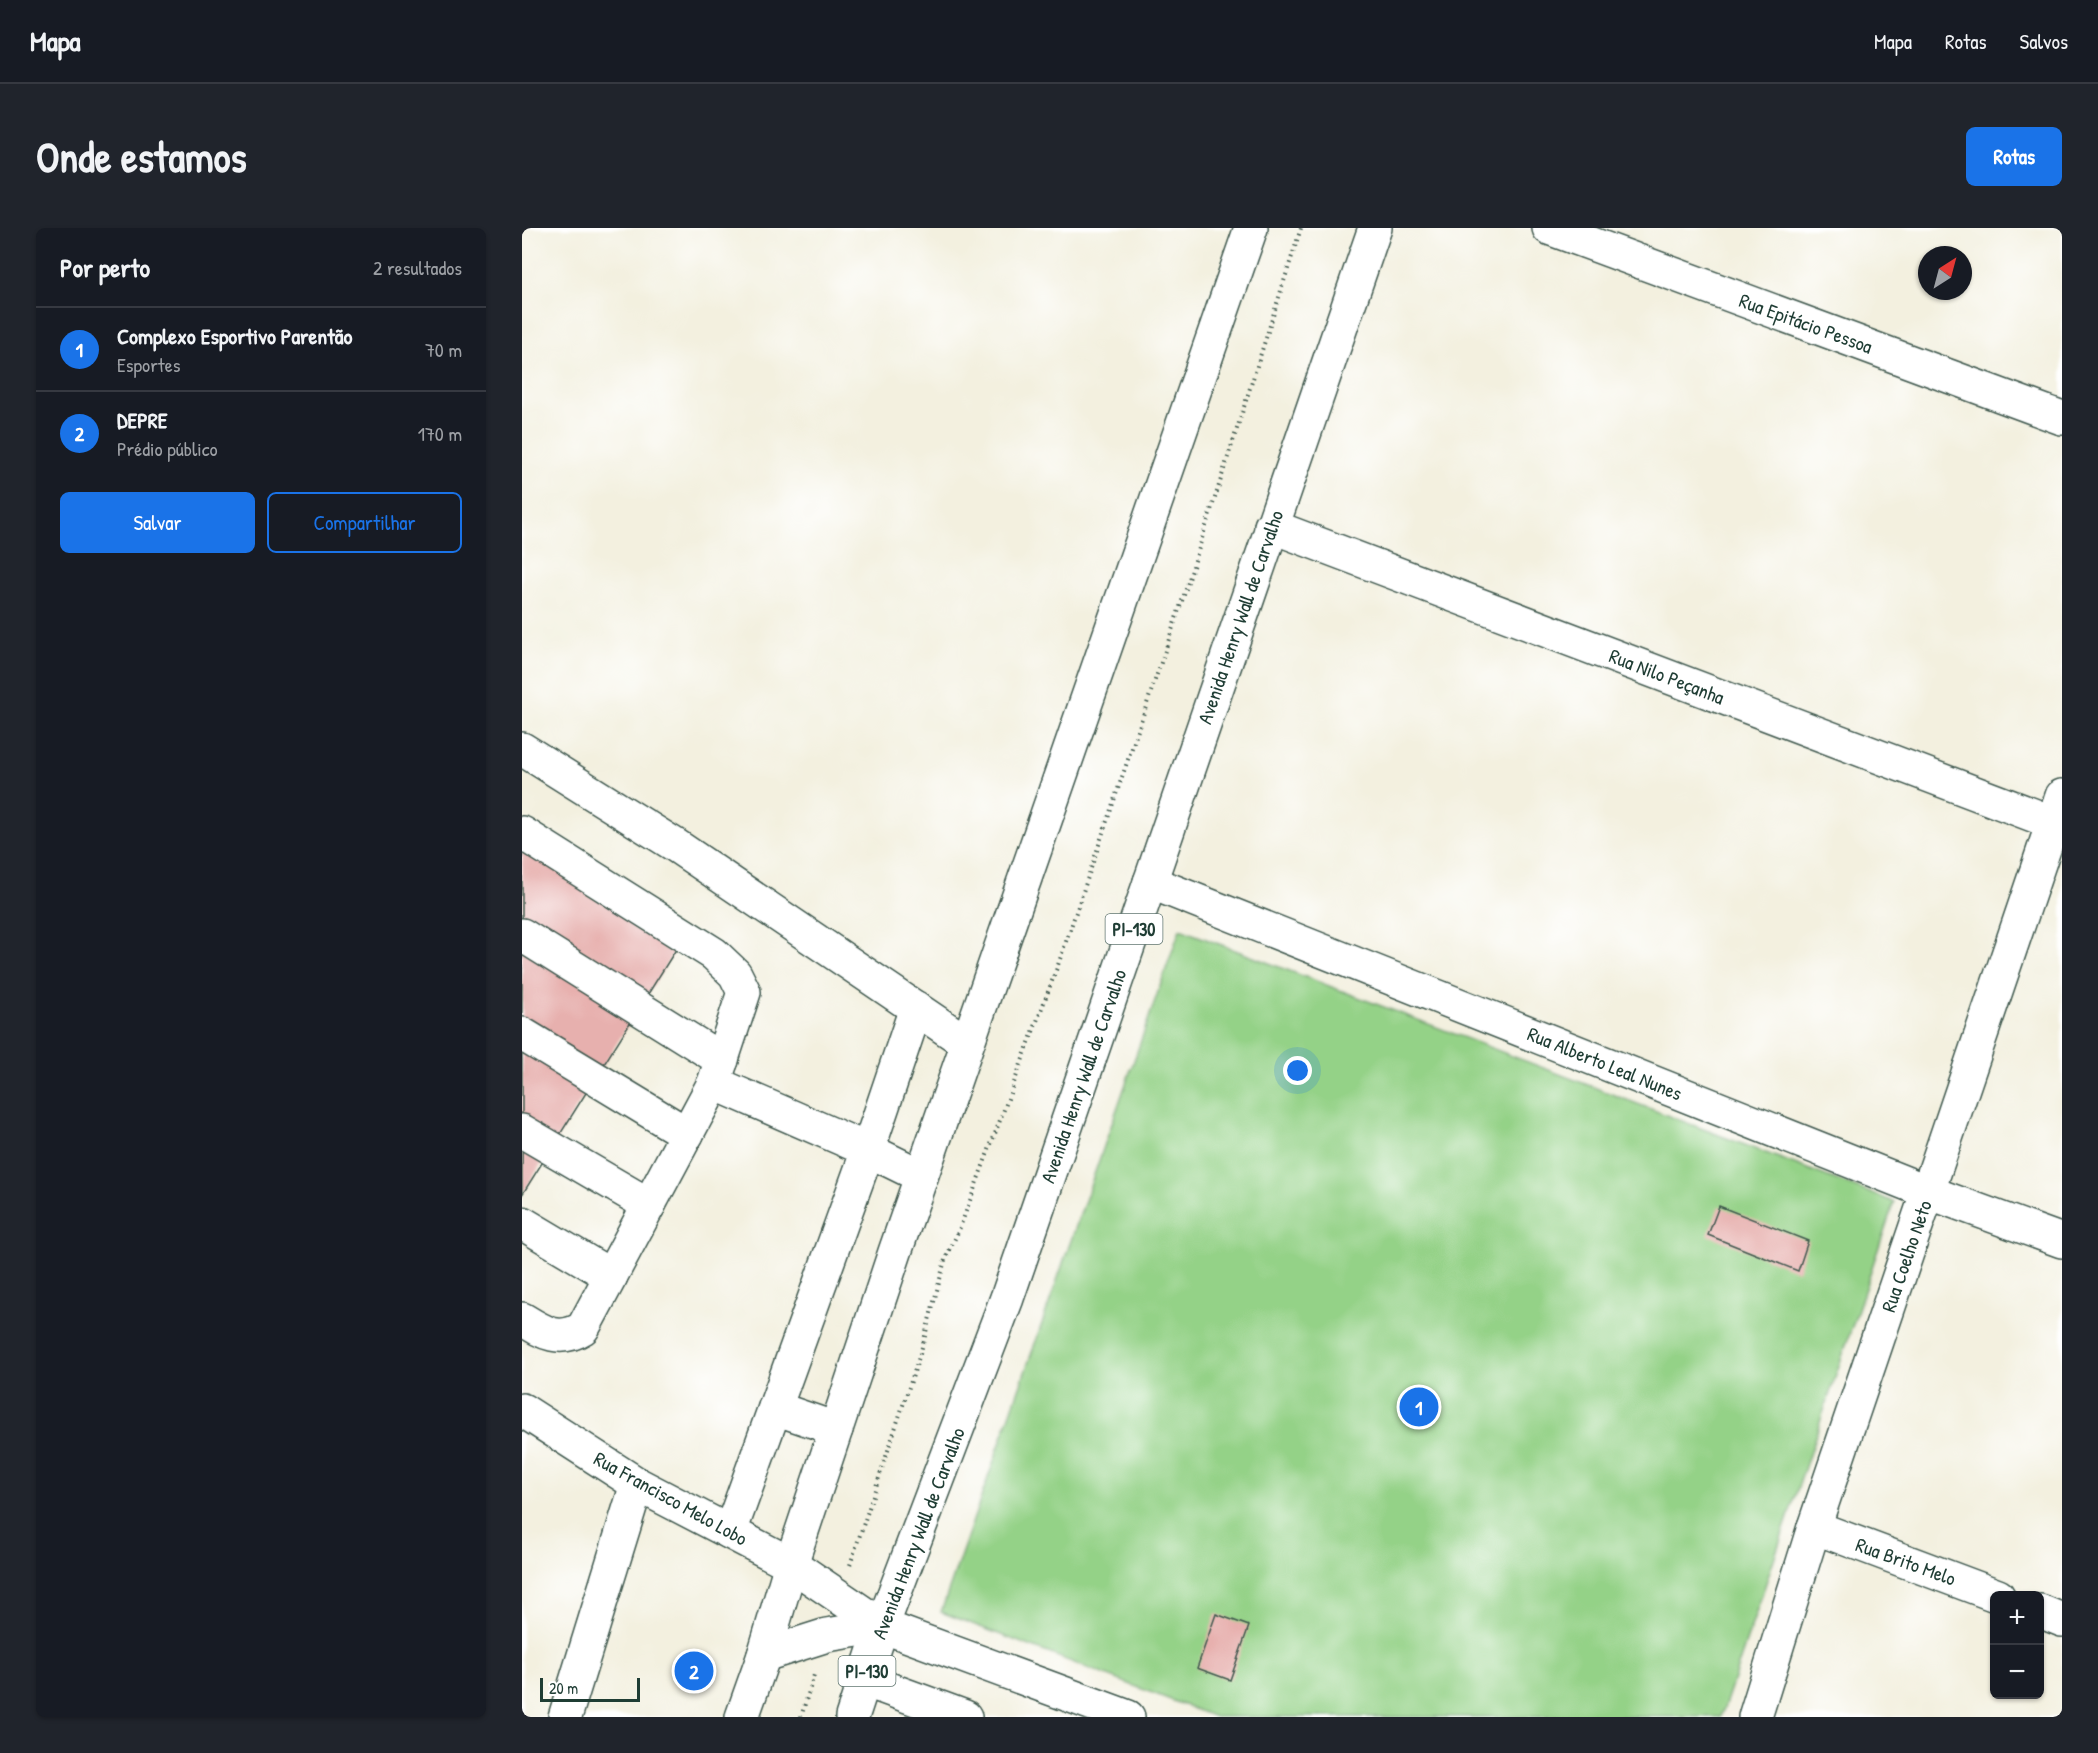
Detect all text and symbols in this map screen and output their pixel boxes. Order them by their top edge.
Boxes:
text: Mapa [30,22,81,60]
text: Mapa [1874,27,1912,56]
text: Rotas [1945,27,1987,56]
text: Salvos [2020,27,2068,56]
button: Rotas [1966,127,2062,186]
text: Onde estamos [36,128,247,185]
north arrow [1918,246,1972,300]
text: Por perto [60,250,150,285]
text: 2 resultados [373,254,462,281]
street label: Rua Epitácio Pessoa [1736,286,1876,360]
text: Complexo Esportivo Parentão [117,321,352,351]
text: 1 [76,336,83,363]
text: 70 m [425,336,462,363]
text: Esportes [117,351,180,378]
text: DEPRE [117,405,167,435]
text: 2 [75,420,84,447]
text: 170 m [418,420,462,447]
text: Prédio público [117,435,218,462]
button: Salvar [60,492,255,553]
button: Compartilhar [267,492,462,553]
street label: Avenida Henry Wall de Carvalho [1191,506,1289,728]
street label: Rua Nilo Peçanha [1606,642,1728,710]
road number: PI-130 [1106,914,1162,944]
street label: Avenida Henry Wall de Carvalho [1034,965,1132,1187]
street label: Rua Alberto Leal Nunes [1524,1020,1687,1106]
your location [1283,1056,1312,1085]
street label: Rua Coelho Neto [1874,1197,1938,1315]
pin: 1 [1400,1384,1438,1430]
street label: Avenida Henry Wall de Carvalho [865,1423,971,1643]
street label: Rua Francisco Melo Lobo [589,1445,753,1551]
street label: Rua Brito Melo [1852,1530,1960,1592]
map controls [1990,1591,2044,1699]
button: + [1990,1591,2044,1645]
button: − [1990,1645,2044,1699]
pin: 2 [674,1648,714,1694]
road number: PI-130 [838,1656,896,1686]
scale bar [540,1675,640,1702]
text: 20 m [549,1677,578,1699]

